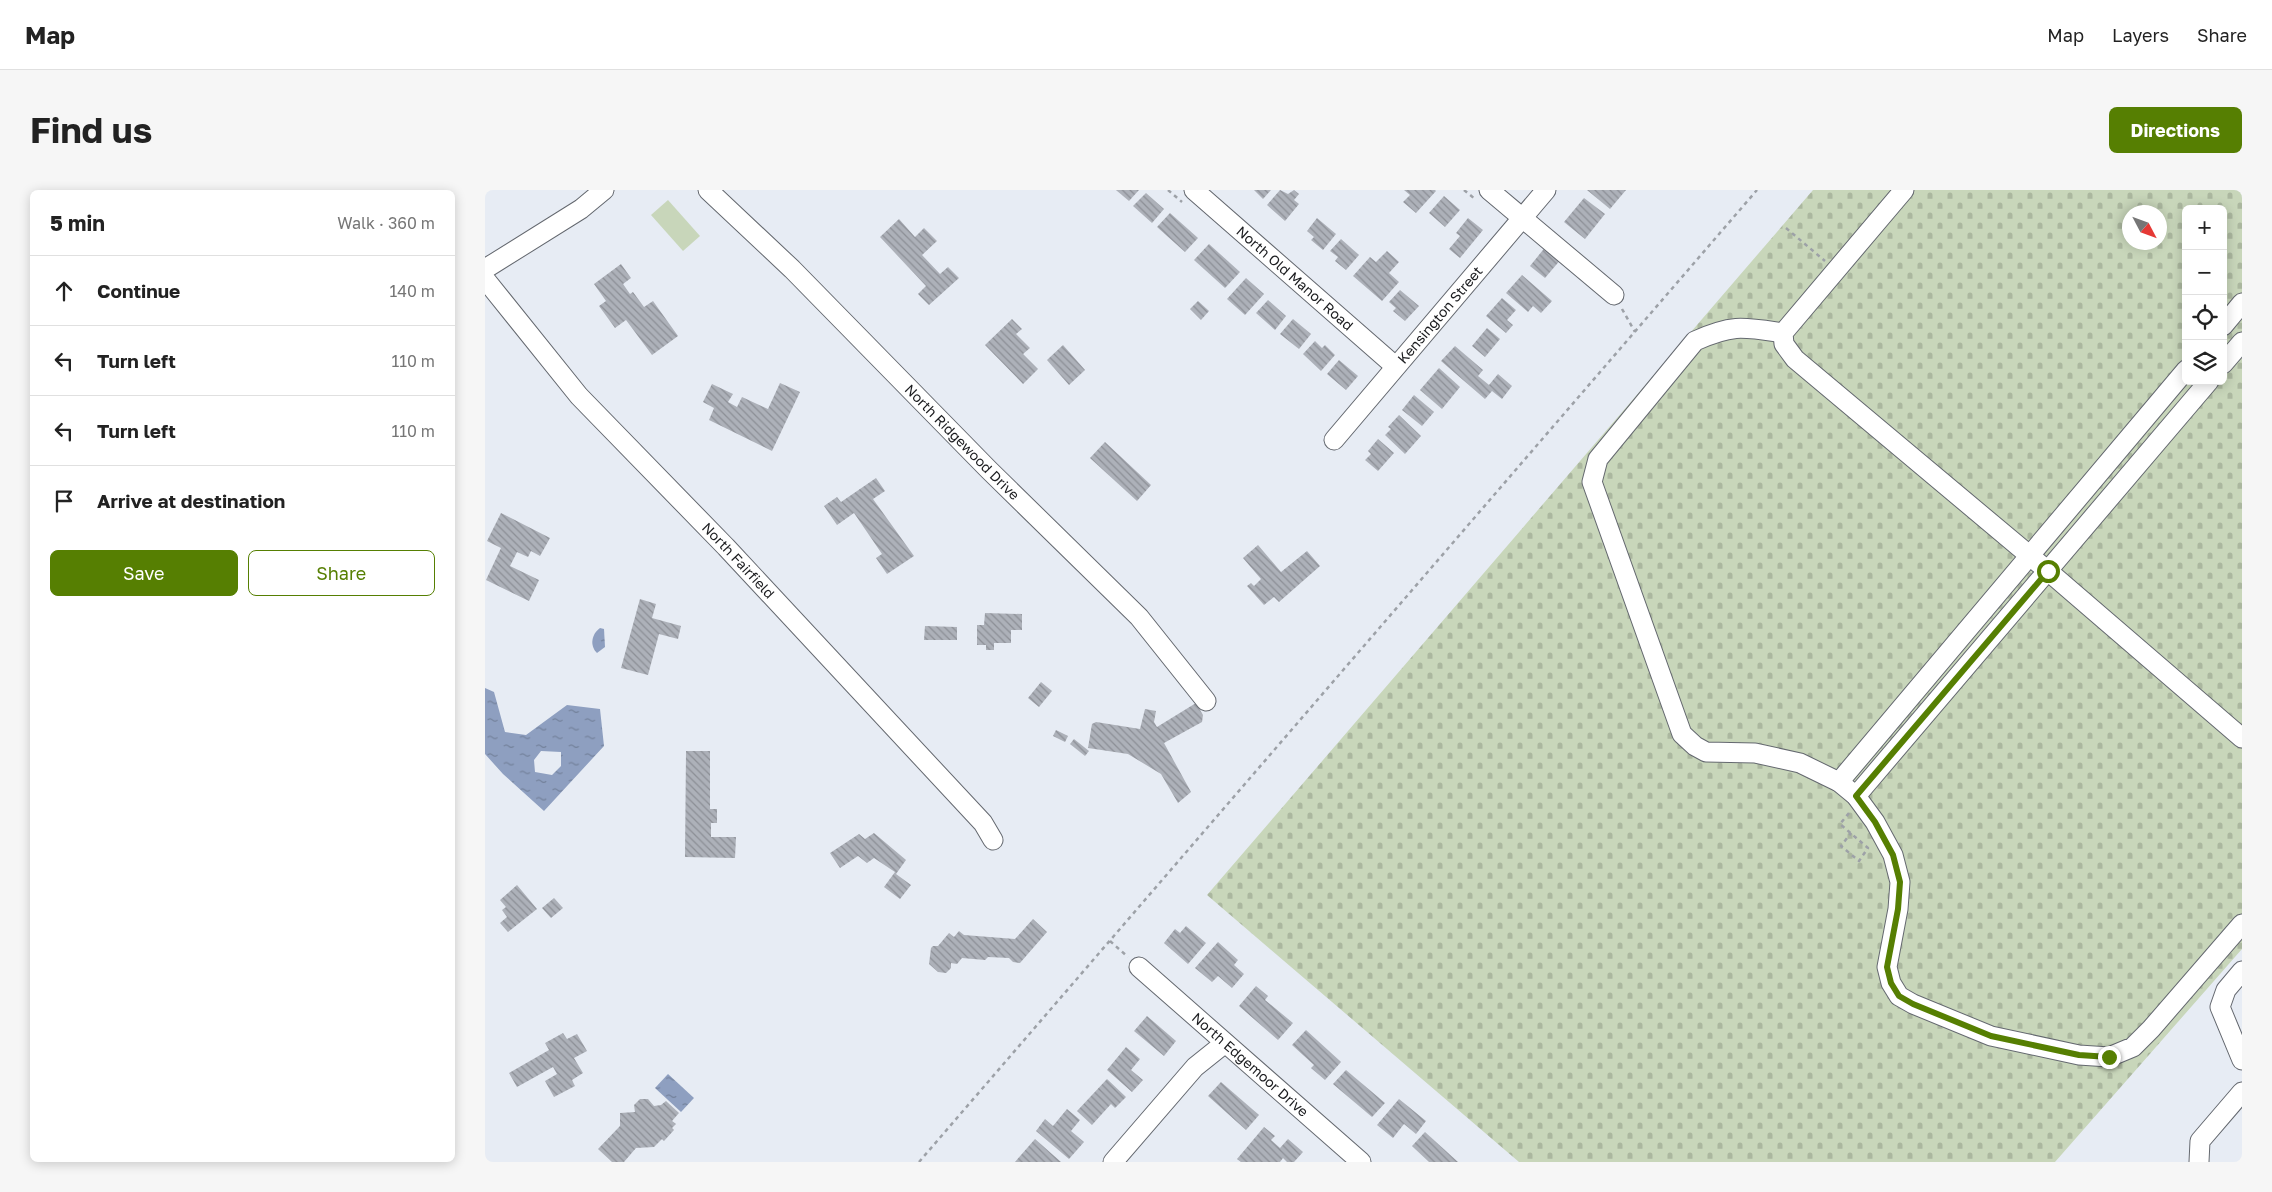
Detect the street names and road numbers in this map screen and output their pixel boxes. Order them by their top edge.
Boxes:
street label: North Old Manor Road [1233,222,1357,334]
street label: Kensington Street [1394,262,1486,367]
street label: North Ridgewood Drive [902,380,1023,503]
street label: North Fairfield [699,519,778,602]
street label: North Edgemoor Drive [1189,1009,1312,1120]

